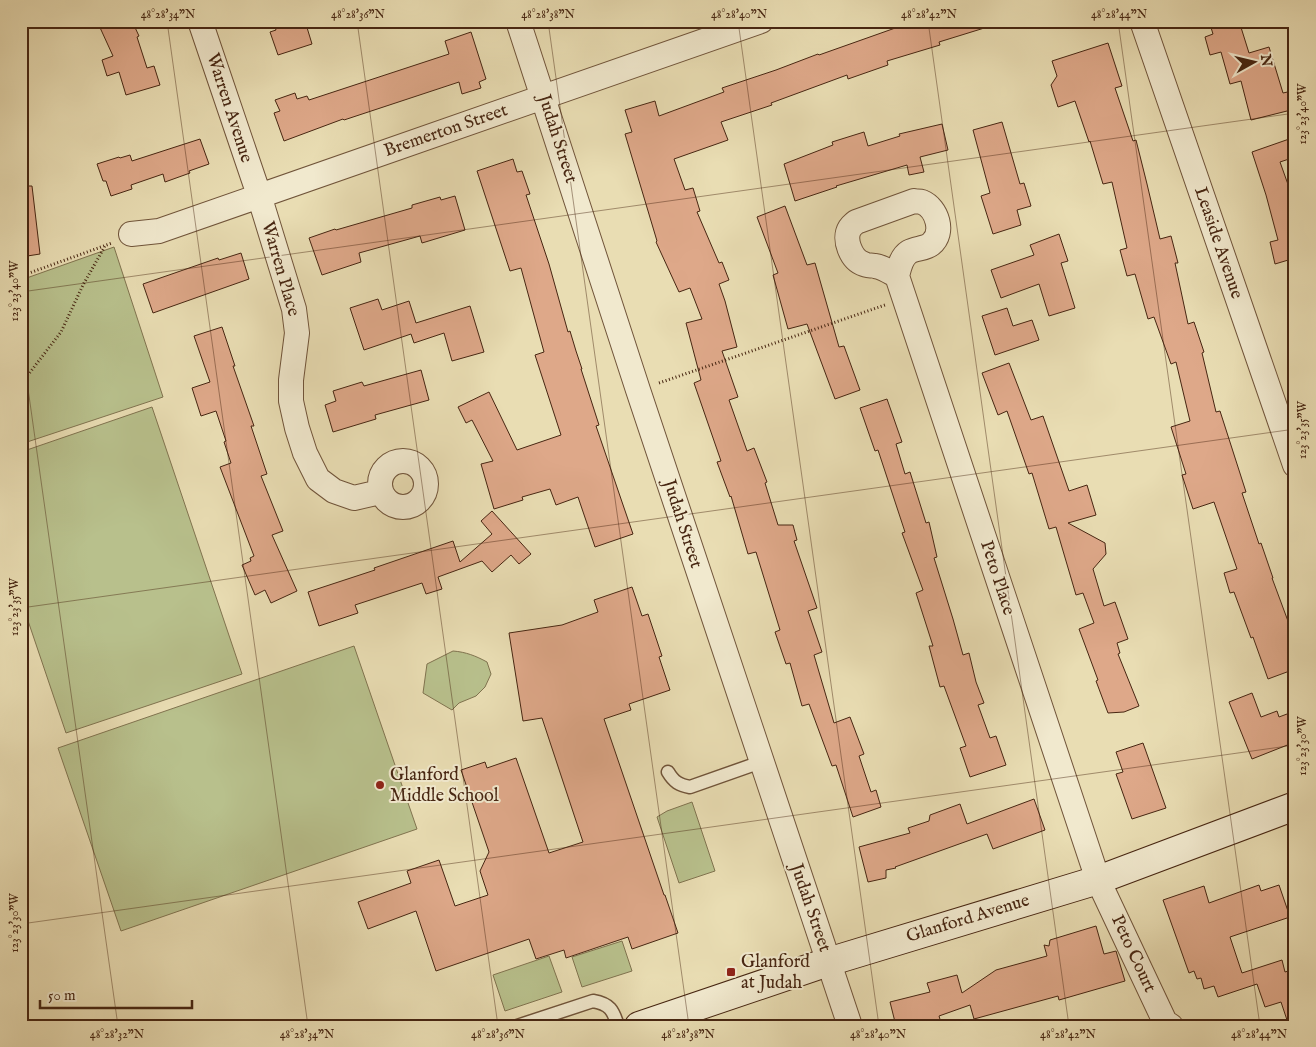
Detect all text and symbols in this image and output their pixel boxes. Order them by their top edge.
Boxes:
text: 48°28'34"N [141,7,196,22]
text: 48°28'36"N [331,7,386,22]
text: 48°28'38"N [521,7,575,22]
text: 48°28'40"N [711,7,768,22]
text: 48°28'42"N [901,7,958,22]
text: 48°28'44"N [1091,7,1148,22]
north arrow [1228,38,1278,88]
street label: Warren Avenue [200,50,258,166]
text: N [1256,52,1276,68]
text: 123°23'40"W [1295,83,1310,145]
street label: Judah Street [531,90,582,186]
street label: Bremerton Street [381,99,511,163]
street label: Leaside Avenue [1188,184,1248,302]
street label: Warren Place [255,219,305,319]
text: 123°23'40"W [7,260,22,322]
text: 123°23'35"W [1295,400,1310,459]
street label: Judah Street [656,475,707,571]
street label: Peto Place [974,538,1020,618]
text: 123°23'35"W [7,577,22,636]
text: 123°23'30"W [1295,716,1310,776]
place label: Glanford Middle School [390,764,499,808]
marker: Glanford Middle School [374,779,386,791]
street label: Judah Street [784,859,836,955]
street label: Glanford Avenue [904,889,1032,949]
text: 123°23'30"W [7,893,22,953]
street label: Peto Court [1105,912,1161,996]
place label: Glanford at Judah [741,951,810,995]
marker: Glanford at Judah [725,966,737,978]
scale bar [40,977,192,1009]
text: 50 m [48,986,76,1005]
text: 48°28'32"N [90,1027,145,1042]
text: 48°28'34"N [280,1027,335,1042]
text: 48°28'36"N [471,1027,526,1042]
text: 48°28'38"N [661,1027,715,1042]
text: 48°28'40"N [850,1027,907,1042]
text: 48°28'42"N [1040,1027,1097,1042]
text: 48°28'44"N [1231,1027,1288,1042]

